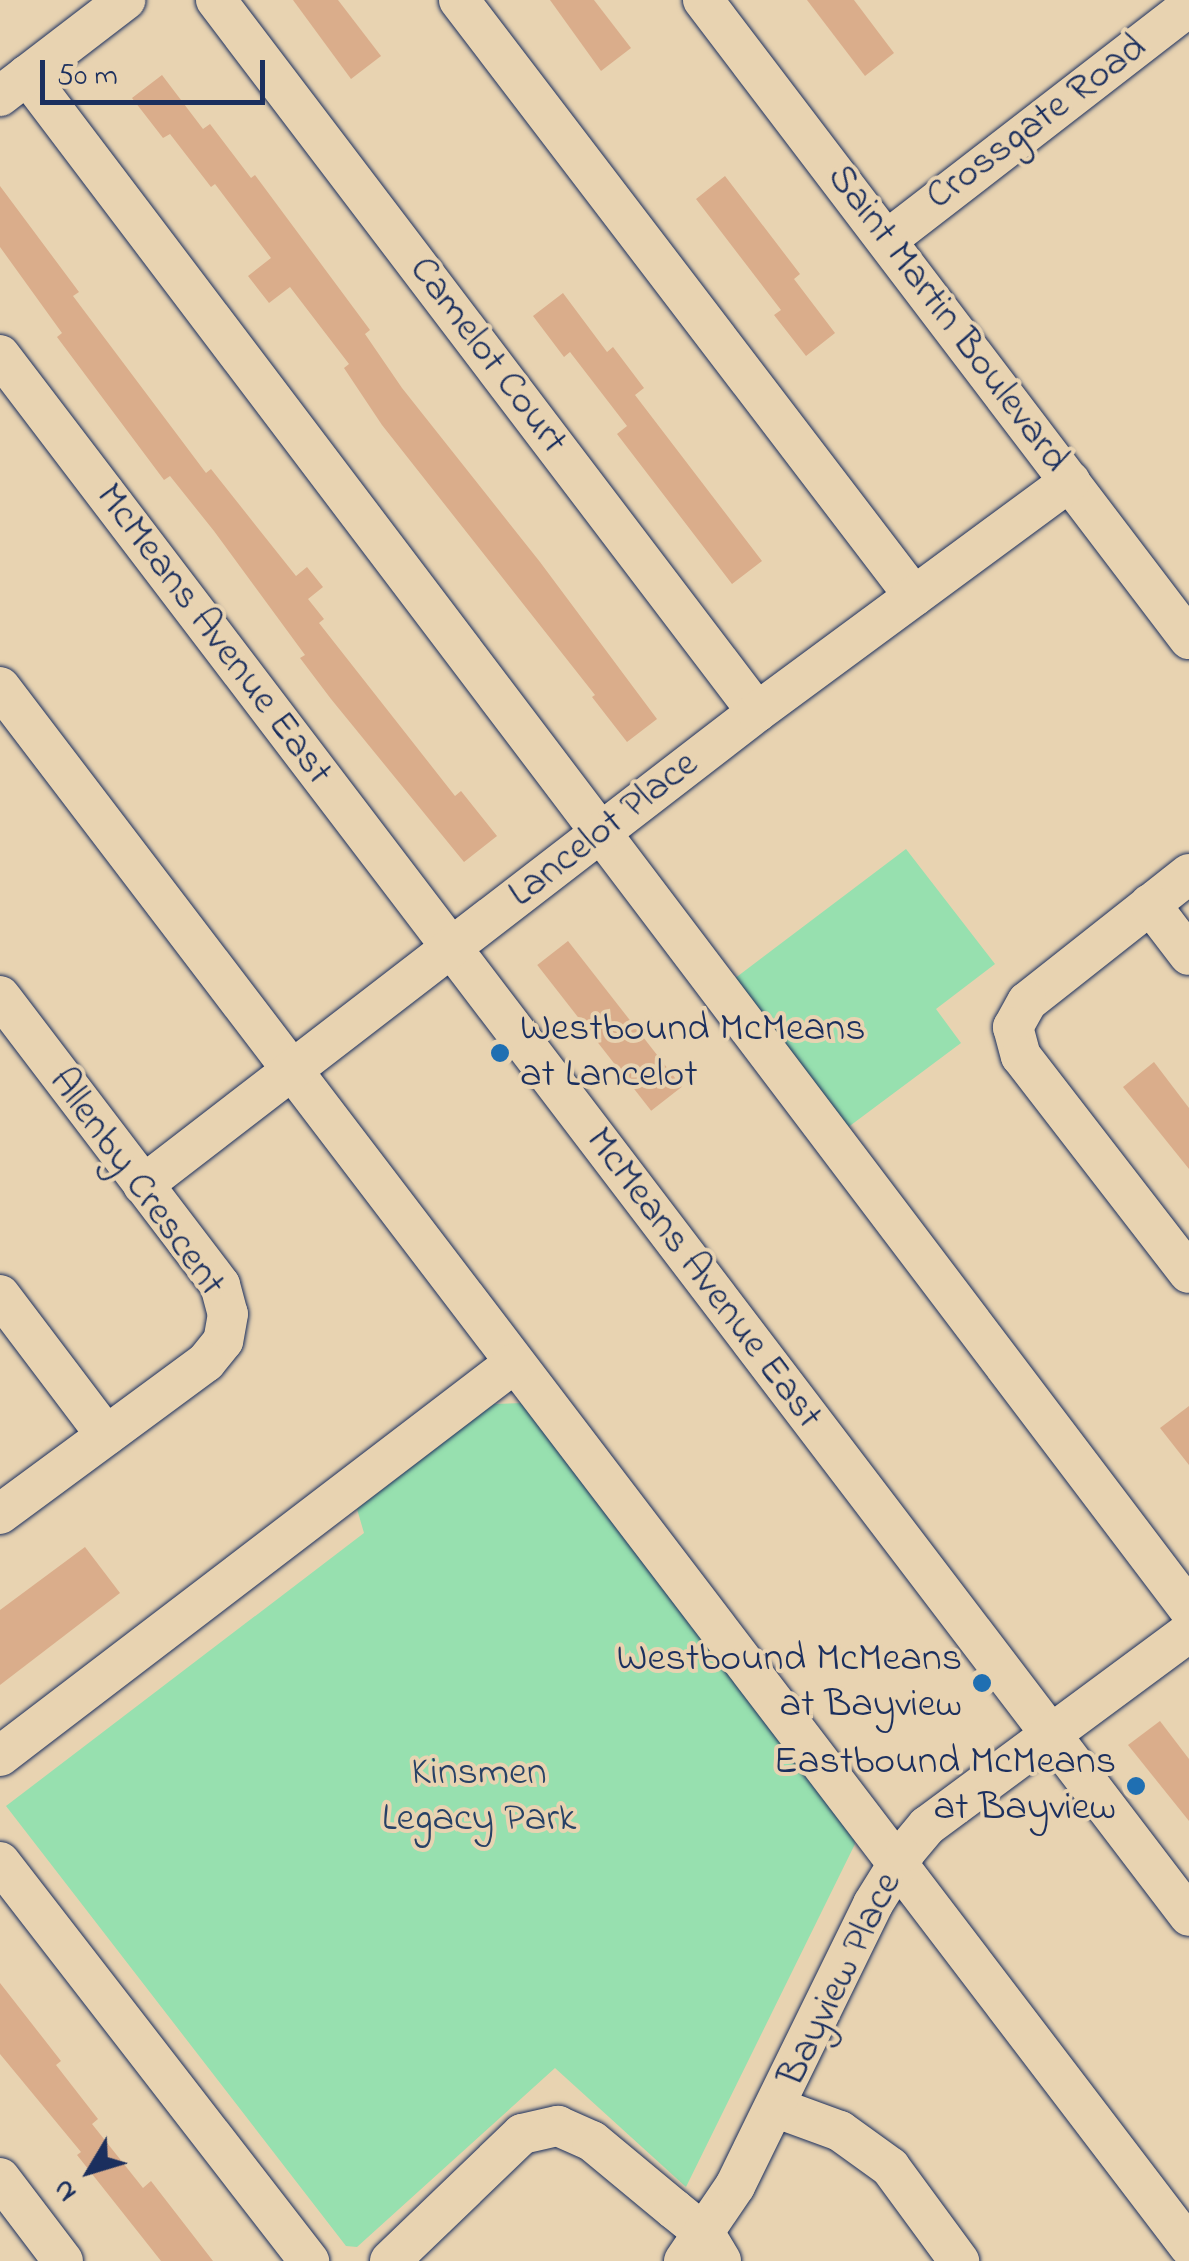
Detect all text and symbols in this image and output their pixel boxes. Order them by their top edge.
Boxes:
street label: Crossgate Road [917,24,1157,222]
scale bar [45,40,270,102]
text: 50 m [57,55,118,99]
street label: Saint Martin Boulevard [815,155,1079,483]
street label: Camelot Court [397,248,577,464]
street label: McMeans Avenue East [84,475,342,795]
street label: Lancelot Place [500,741,708,919]
place label: Westbound McMeans at Lancelot [520,1006,866,1100]
marker: Westbound McMeans at Lancelot [489,1042,511,1064]
street label: Allenby Crescent [37,1059,235,1307]
street label: McMeans Avenue East [574,1119,832,1439]
place label: Westbound McMeans at Bayview [616,1636,962,1730]
marker: Westbound McMeans at Bayview [971,1672,993,1694]
place label: Eastbound McMeans at Bayview [774,1739,1116,1833]
park label: Kinsmen Legacy Park [382,1750,576,1844]
marker: Eastbound McMeans at Bayview [1125,1775,1147,1797]
street label: Bayview Place [769,1865,913,2095]
north arrow [40,2121,140,2221]
text: N [44,2170,88,2210]

